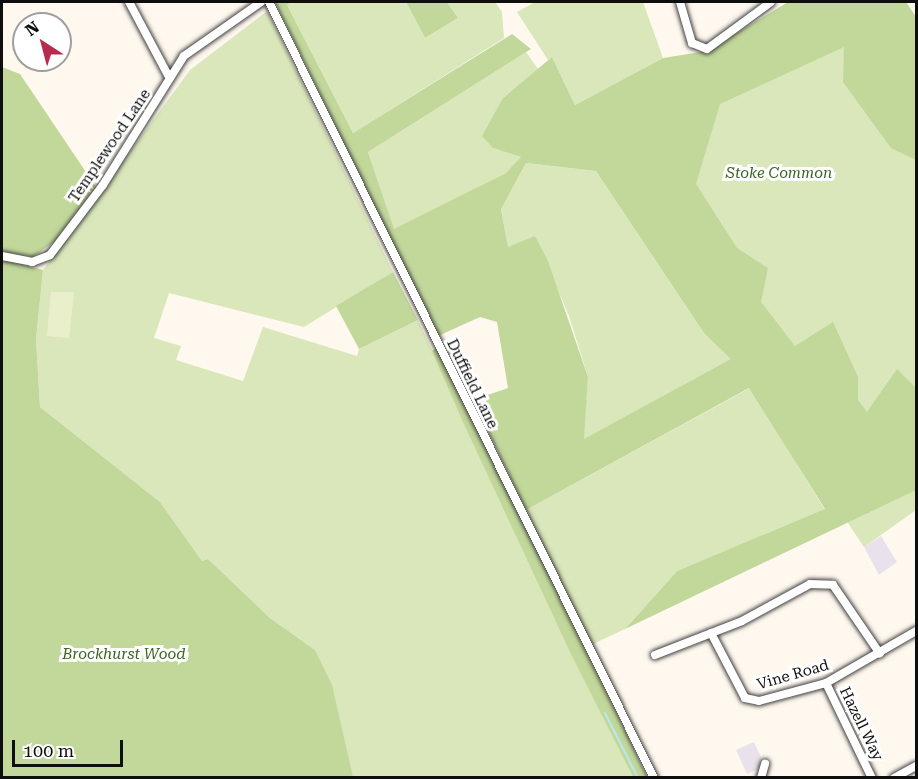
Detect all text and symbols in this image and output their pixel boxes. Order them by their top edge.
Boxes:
north arrow [12,12,72,72]
text: N [22,17,43,40]
street label: Templewood Lane [65,86,155,206]
park label: Stoke Common [726,165,832,183]
street label: Duffield Lane [443,336,501,432]
park label: Brockhurst Wood [62,646,186,664]
street label: Vine Road [755,656,831,694]
street label: Hazell Way [835,684,887,764]
scale bar [15,728,126,766]
text: 100 m [23,740,74,761]

